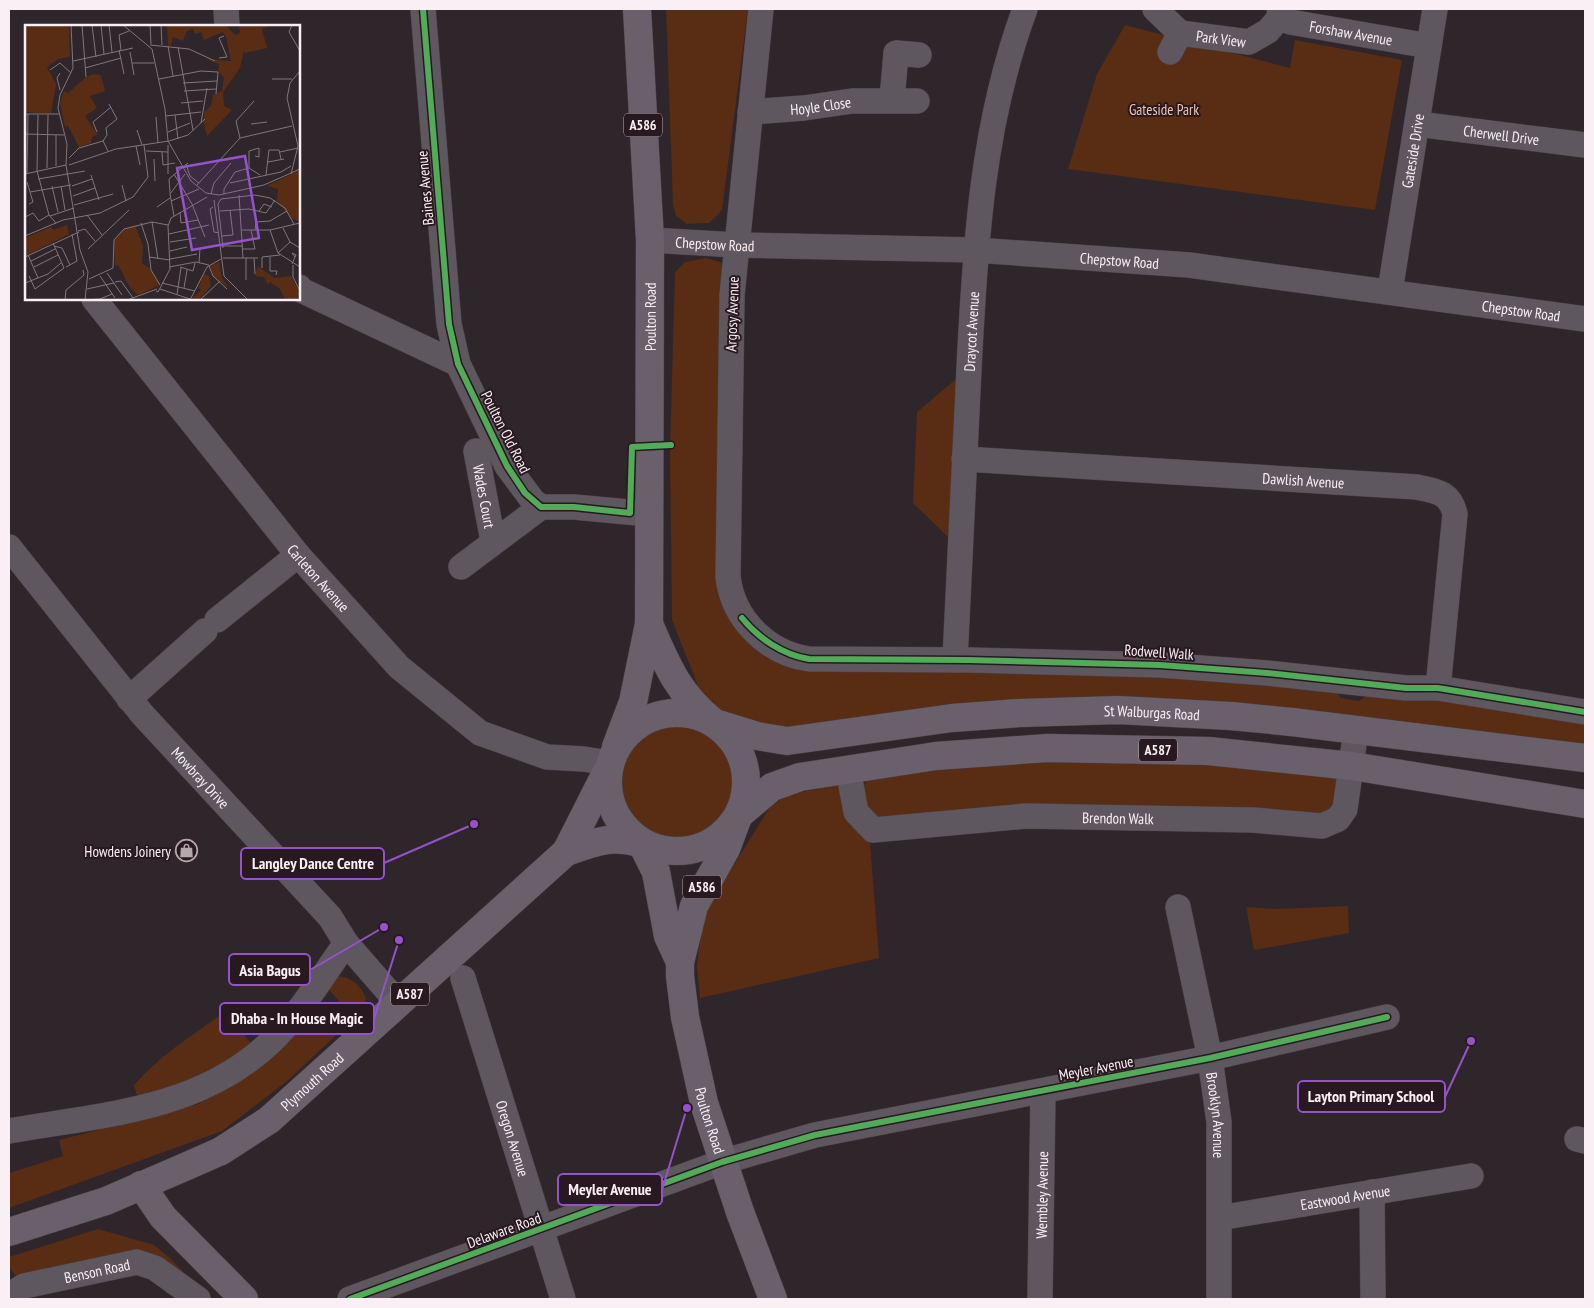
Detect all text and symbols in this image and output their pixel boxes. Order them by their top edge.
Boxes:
street label: Forshaw Avenue [1308,16,1394,49]
inset map [25,25,300,300]
street label: Park View [1195,26,1247,51]
street label: Hoyle Close [790,92,852,118]
park label: Gateside Park [1129,100,1199,119]
street label: Gateside Drive [1397,112,1428,189]
road number: A586 [624,114,662,136]
street label: Cherwell Drive [1462,120,1540,149]
street label: Baines Avenue [412,150,438,226]
street label: Chepstow Road [675,232,755,255]
street label: Chepstow Road [1079,248,1160,272]
street label: Argosy Avenue [721,276,743,352]
street label: Poulton Road [640,282,659,351]
street label: Draycot Avenue [959,291,983,372]
street label: Chepstow Road [1481,296,1562,325]
street label: Poulton Old Road [477,388,535,476]
street label: Wades Court [469,463,500,530]
street label: Dawlish Avenue [1262,468,1345,492]
street label: Carleton Avenue [283,540,354,615]
street label: Rodwell Walk [1124,640,1194,664]
street label: St Walburgas Road [1104,700,1200,724]
road number: A587 [1139,738,1177,762]
street label: Mowbray Drive [168,743,234,812]
street label: Brendon Walk [1082,807,1154,828]
shop icon: Howdens Joinery [175,839,199,863]
place label: Howdens Joinery [84,842,171,861]
callout: Langley Dance Centre [241,848,384,879]
text: Langley Dance Centre [252,853,374,873]
road number: A586 [683,876,721,899]
callout: Asia Bagus [229,954,310,985]
text: Asia Bagus [238,960,301,980]
road number: A587 [391,982,429,1006]
callout: Dhaba - In House Magic [220,1003,374,1034]
text: Dhaba - In House Magic [231,1008,363,1028]
street label: Plymouth Road [276,1048,347,1115]
street label: Meyler Avenue [1057,1051,1135,1085]
street label: Brooklyn Avenue [1203,1071,1229,1158]
callout: Layton Primary School [1298,1081,1445,1112]
street label: Poulton Road [691,1085,730,1156]
text: Layton Primary School [1308,1086,1434,1106]
street label: Oregon Avenue [492,1098,534,1179]
street label: Wembley Avenue [1031,1151,1052,1239]
callout: Meyler Avenue [558,1174,662,1205]
text: Meyler Avenue [568,1179,652,1199]
street label: Eastwood Avenue [1299,1180,1392,1214]
street label: Delaware Road [464,1208,544,1252]
street label: Benson Road [62,1254,132,1287]

